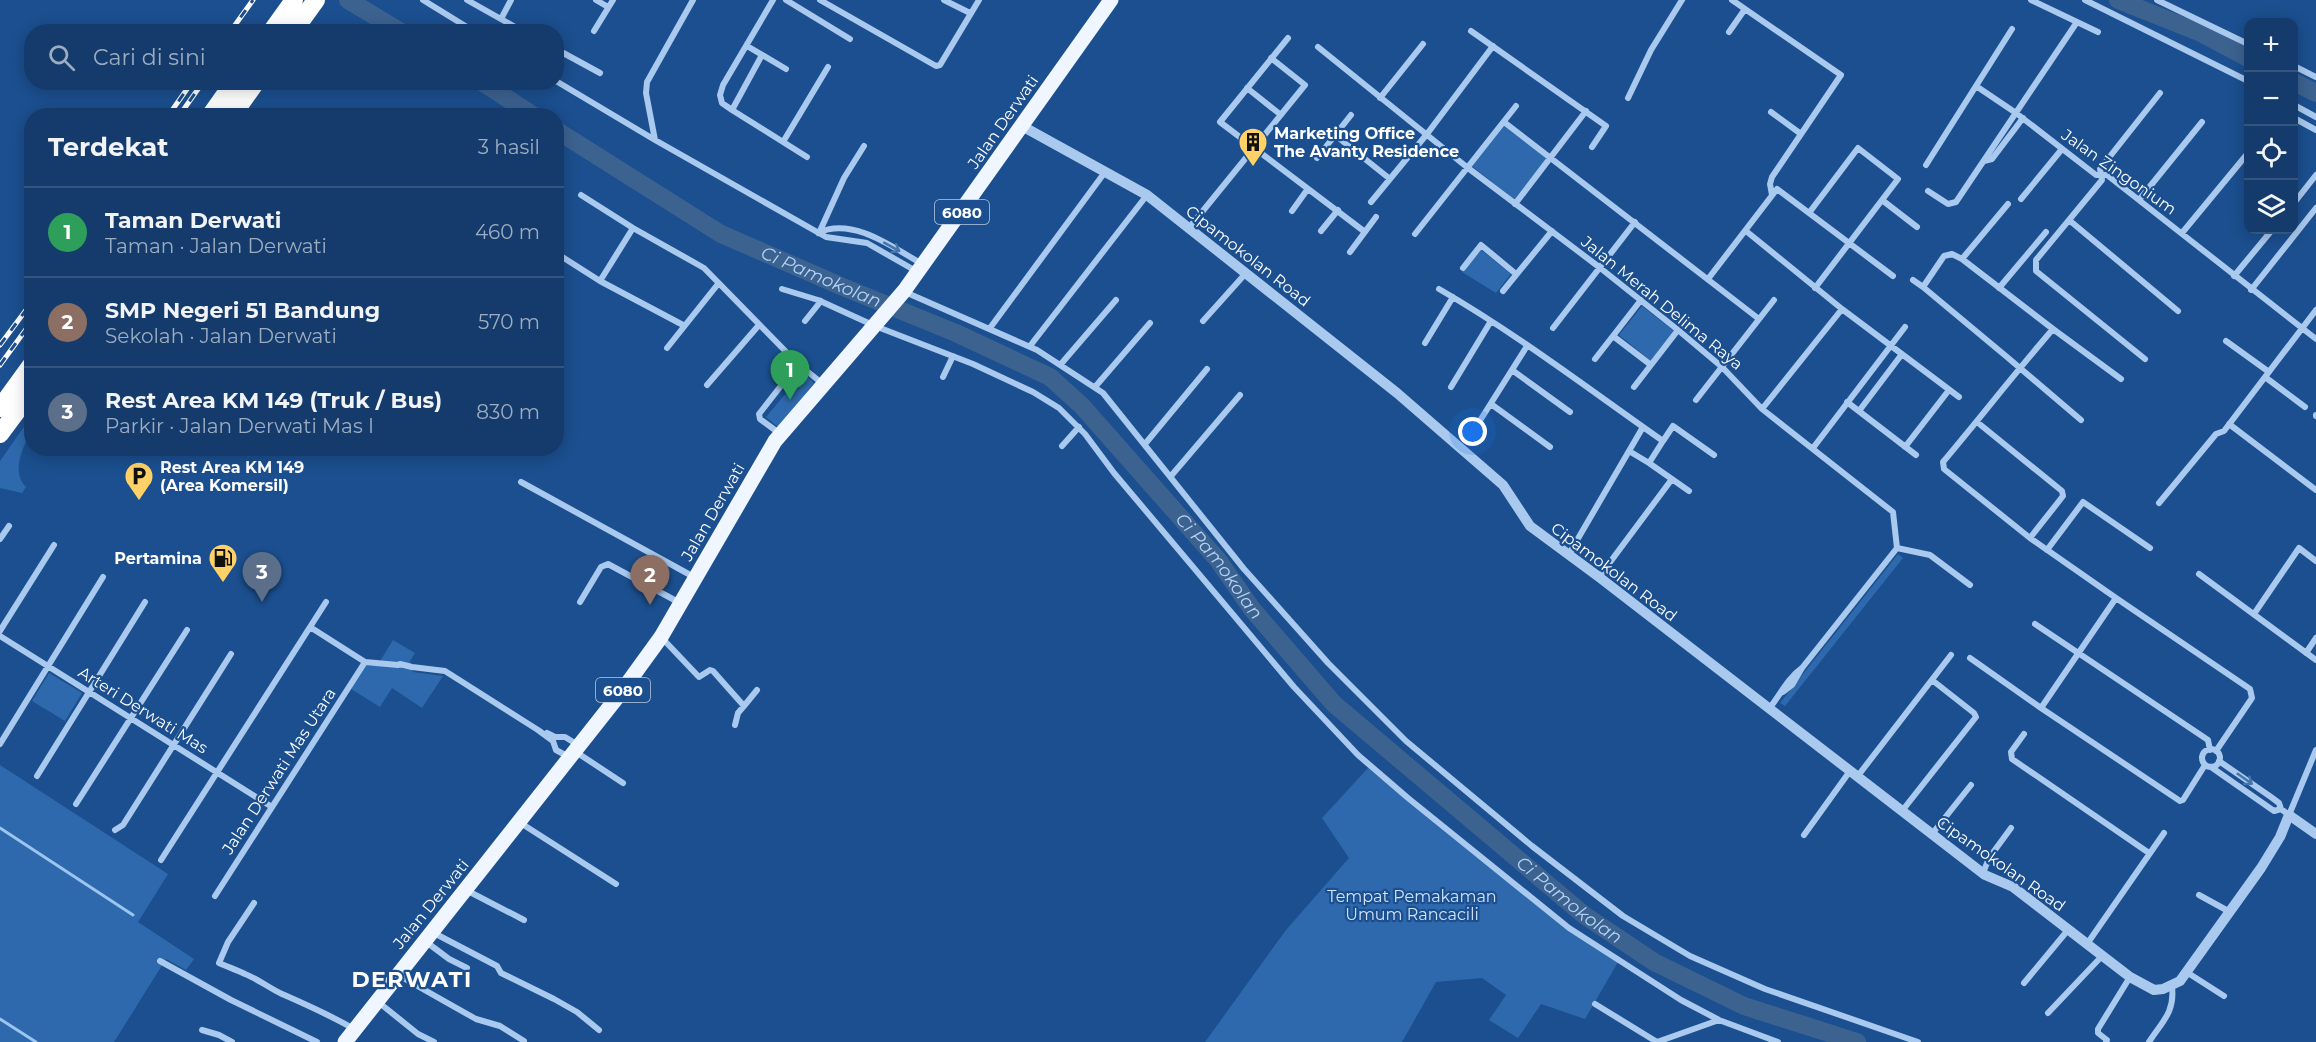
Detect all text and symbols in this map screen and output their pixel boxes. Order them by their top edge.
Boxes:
map controls [2244,18,2298,234]
button: + [2244,18,2298,72]
search box [24,24,564,90]
icon: search [45,41,78,74]
text: Cari di sini [93,44,206,71]
street label: Jalan Derwati [963,72,1042,173]
button: − [2244,72,2298,126]
place label: Marketing Office The Avanty Residence [1274,124,1459,161]
street label: Jalan Zingonium [2057,125,2180,219]
building icon: Marketing Office The Avanty Residence [1237,126,1269,168]
button: locate [2244,126,2298,180]
text: Terdekat [48,131,169,163]
text: 3 hasil [478,135,540,159]
button: layers [2244,180,2298,234]
road number: 6080 [935,200,989,224]
street label: Cipamokolan Road [1182,201,1314,311]
text: Taman Derwati [105,207,281,234]
text: 1 [64,220,71,244]
text: 460 m [475,220,540,244]
street label: Jalan Merah Delima Raya [1577,231,1746,374]
text: Taman · Jalan Derwati [105,234,327,258]
one-way arrow [883,241,900,253]
water label: Ci Pamokolan [758,242,884,312]
text: SMP Negeri 51 Bandung [105,297,380,324]
text: 2 [62,310,73,334]
text: 570 m [478,310,540,334]
text: Sekolah · Jalan Derwati [105,324,337,348]
pin: 1 [770,350,810,400]
text: Rest Area KM 149 (Truk / Bus) [105,387,442,414]
text: 3 [62,400,73,424]
text: 830 m [476,400,540,424]
text: Parkir · Jalan Derwati Mas I [105,414,374,438]
your location [1458,417,1487,446]
place label: Rest Area KM 149 (Area Komersil) [160,458,304,495]
parking icon: Rest Area KM 149 (Area Komersil) [123,460,155,502]
street label: Jalan Derwati [677,460,749,565]
water label: Ci Pamokolan [1171,509,1267,624]
street label: Cipamokolan Road [1547,518,1681,626]
fuel station icon: Pertamina [207,542,239,584]
place label: Pertamina [114,549,202,568]
pin: 3 [242,552,282,602]
pin: 2 [630,556,670,605]
street label: Arteri Derwati Mas [75,662,211,758]
road number: 6080 [596,678,650,702]
street label: Jalan Derwati Mas Utara [218,684,340,858]
one-way arrow [2237,773,2253,785]
street label: Cipamokolan Road [1933,812,2069,916]
water label: Ci Pamokolan [1512,852,1626,948]
street label: Jalan Derwati [388,855,473,953]
park label: Tempat Pemakaman Umum Rancacili [1327,887,1497,924]
district label: DERWATI [351,966,473,993]

